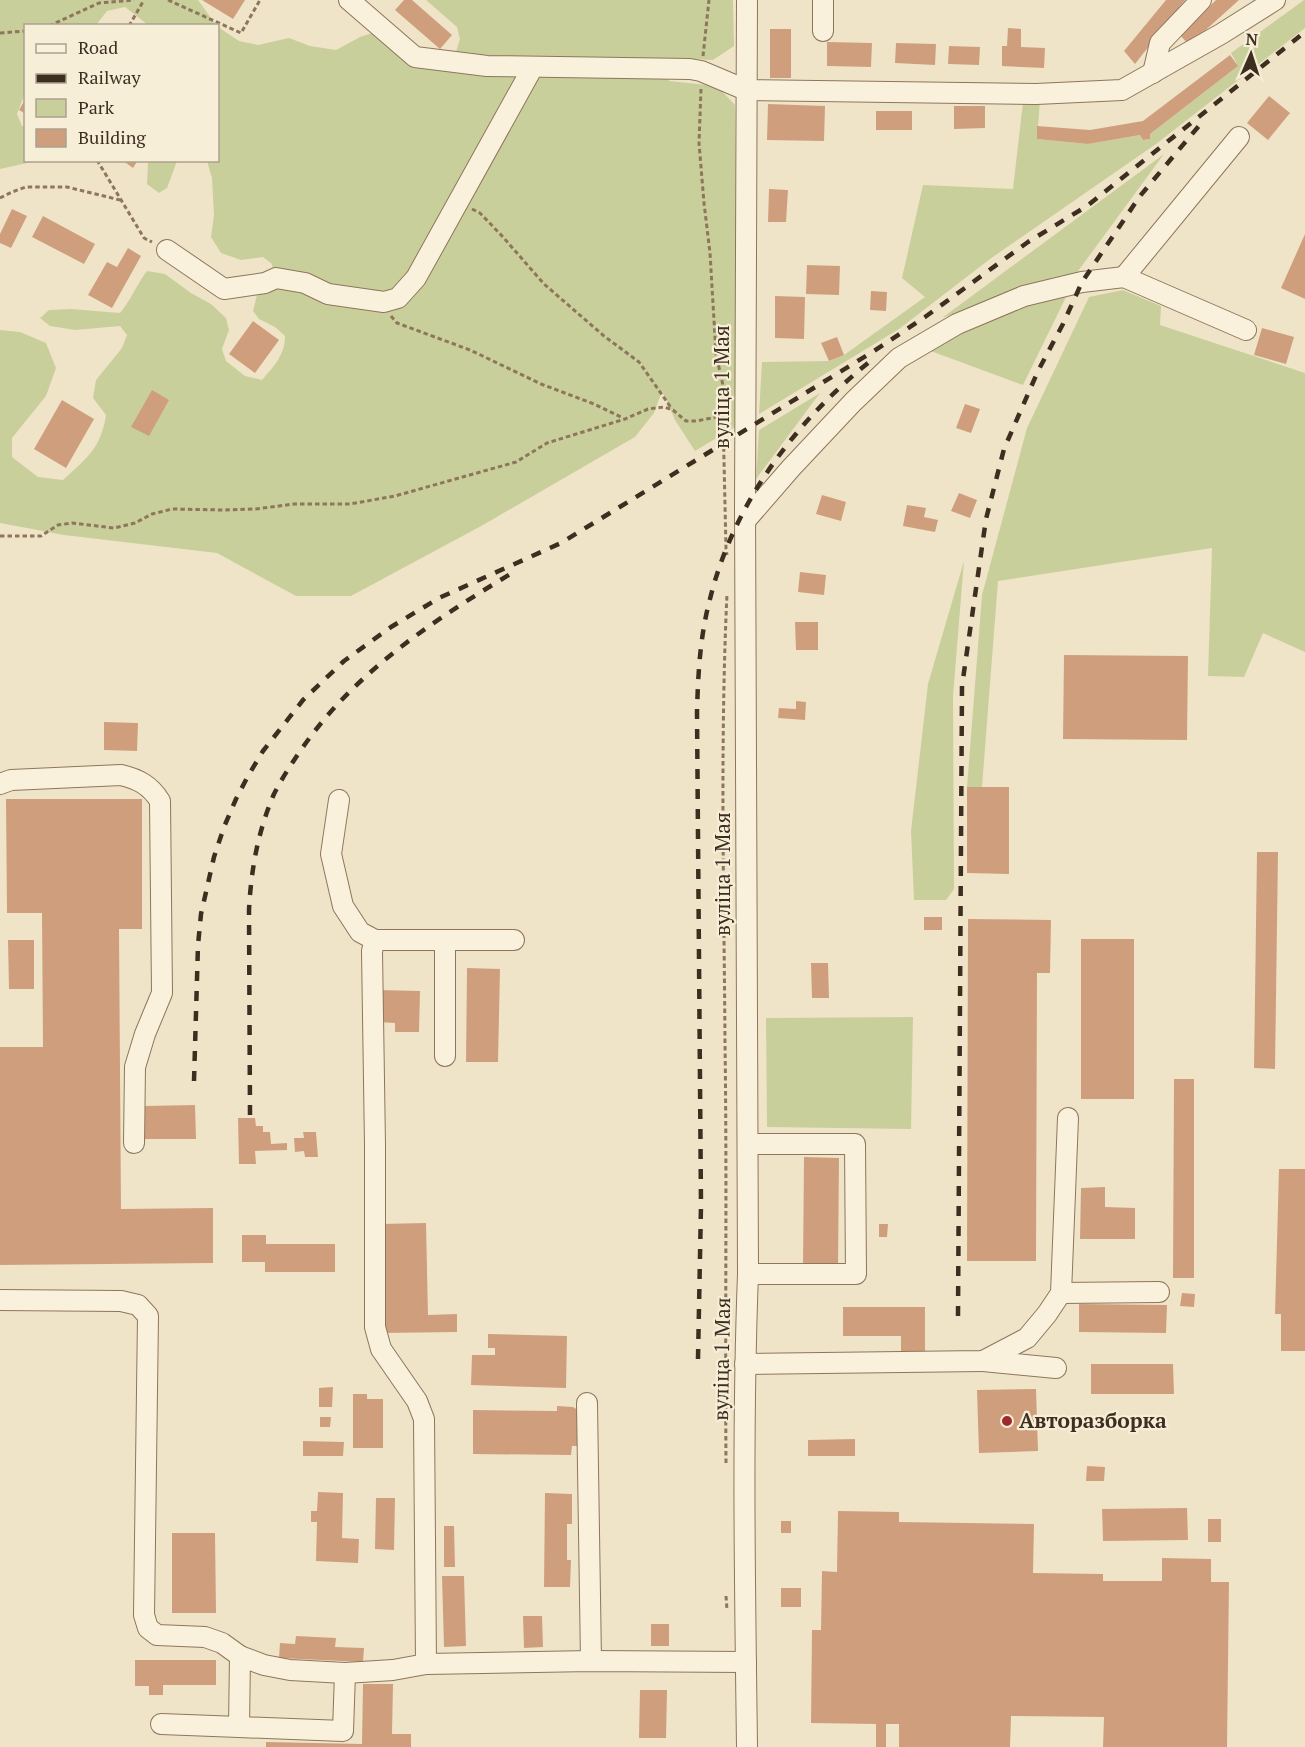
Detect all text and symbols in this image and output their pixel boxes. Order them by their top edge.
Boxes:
legend [24,24,219,162]
north arrow [1221,24,1281,84]
text: N [1245,28,1258,50]
text: Road [78,35,118,59]
text: Railway [78,65,142,89]
text: Park [78,95,115,119]
text: Building [78,125,146,149]
street label: вуліца 1 Мая [707,325,735,449]
street label: вуліца 1 Мая [708,812,736,936]
street label: вуліца 1 Мая [706,1297,736,1421]
place label: Авторазборка [1019,1406,1167,1434]
marker: Авторазборка [1000,1414,1014,1428]

